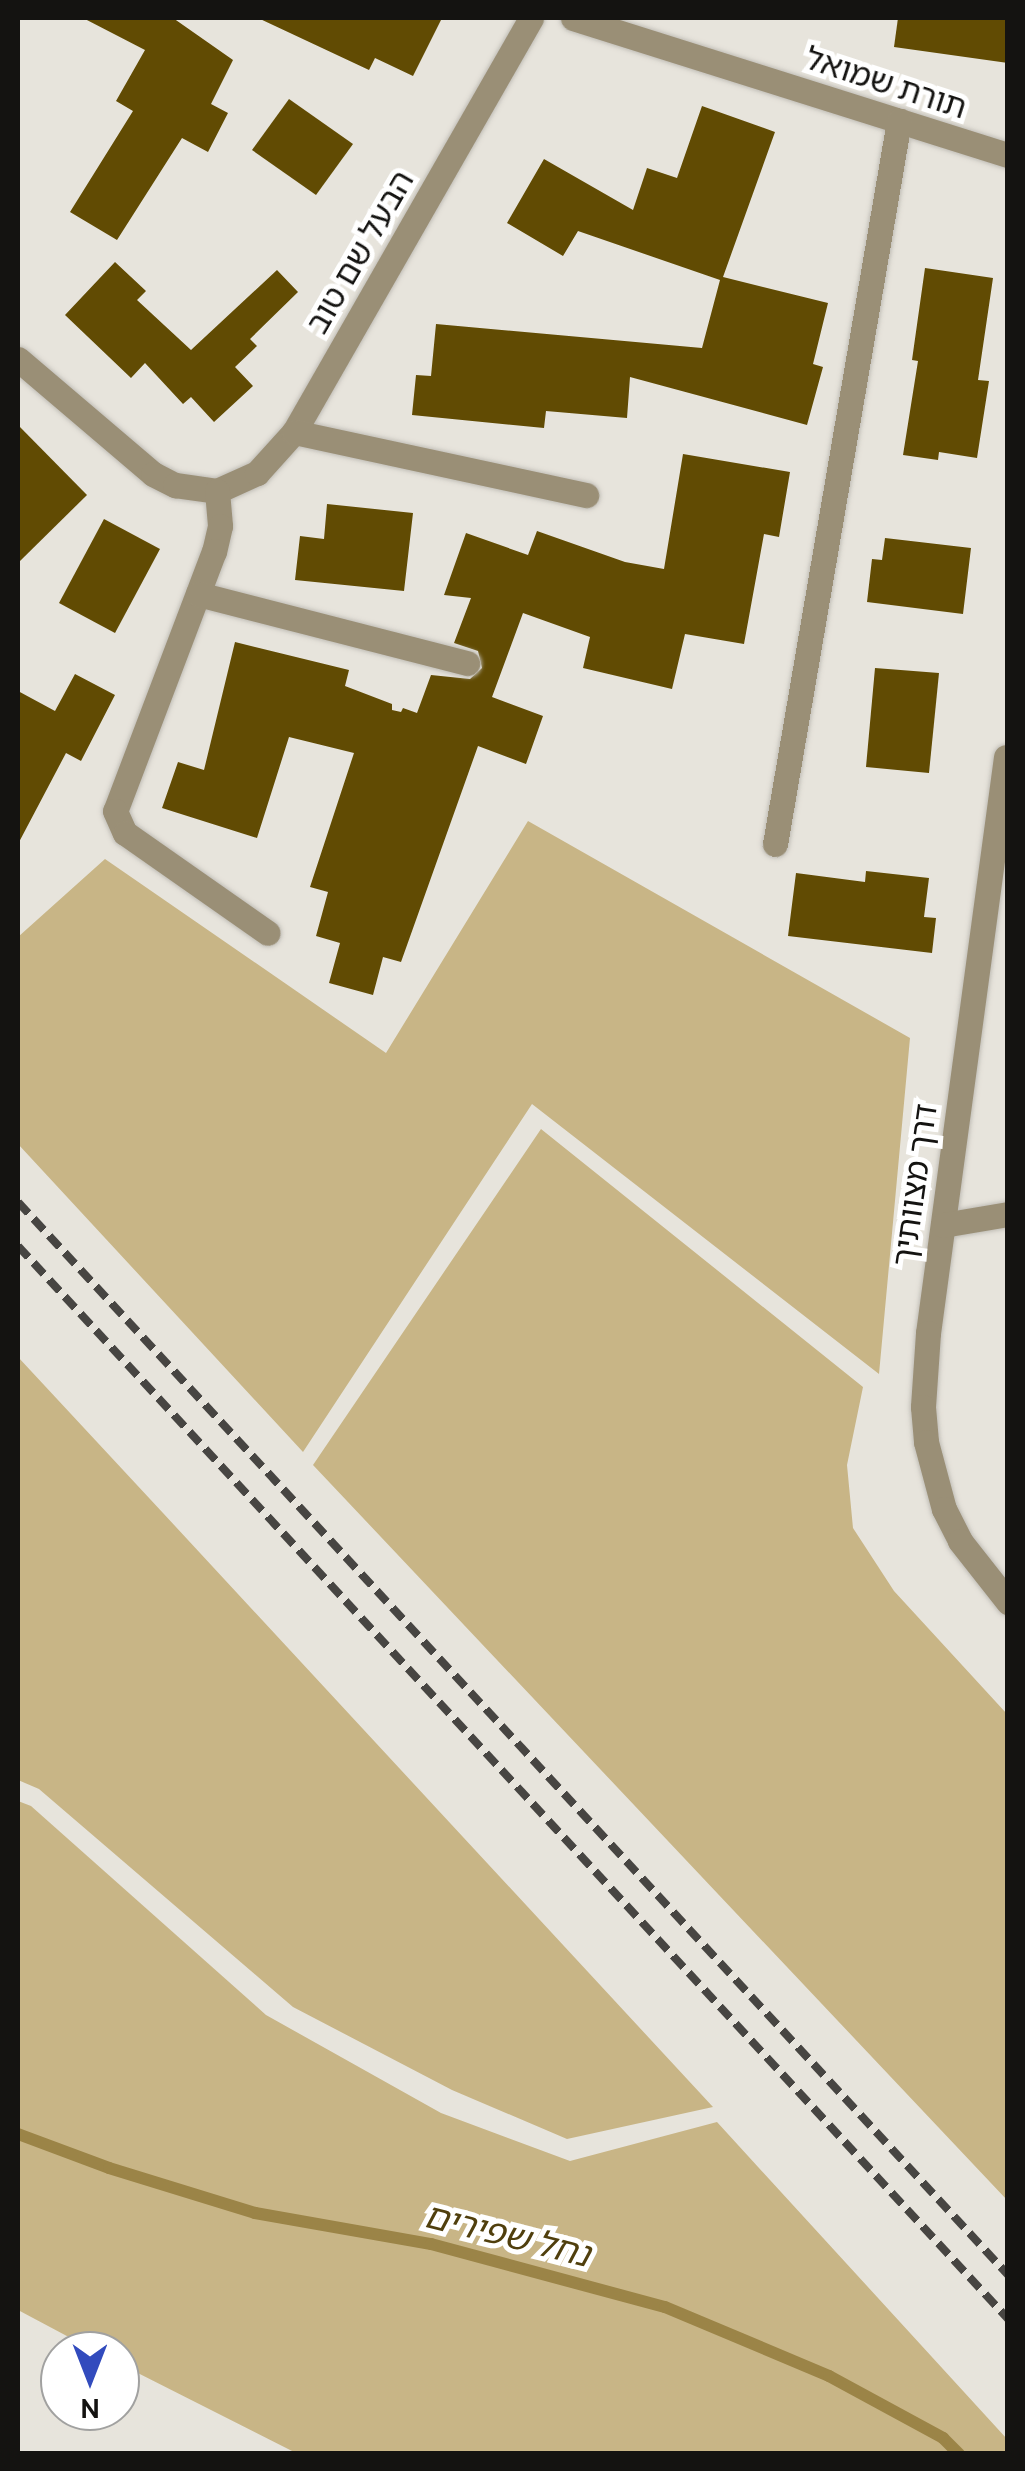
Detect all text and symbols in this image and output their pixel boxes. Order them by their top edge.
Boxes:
street label: תורת שמואל [801,39,971,127]
street label: הבעל שם טוב [298,164,422,340]
street label: דרך מצוותיך [885,1101,945,1269]
water label: נחל שפירים [420,2194,594,2276]
north arrow [40,2331,140,2431]
text: N [80,2392,100,2426]

